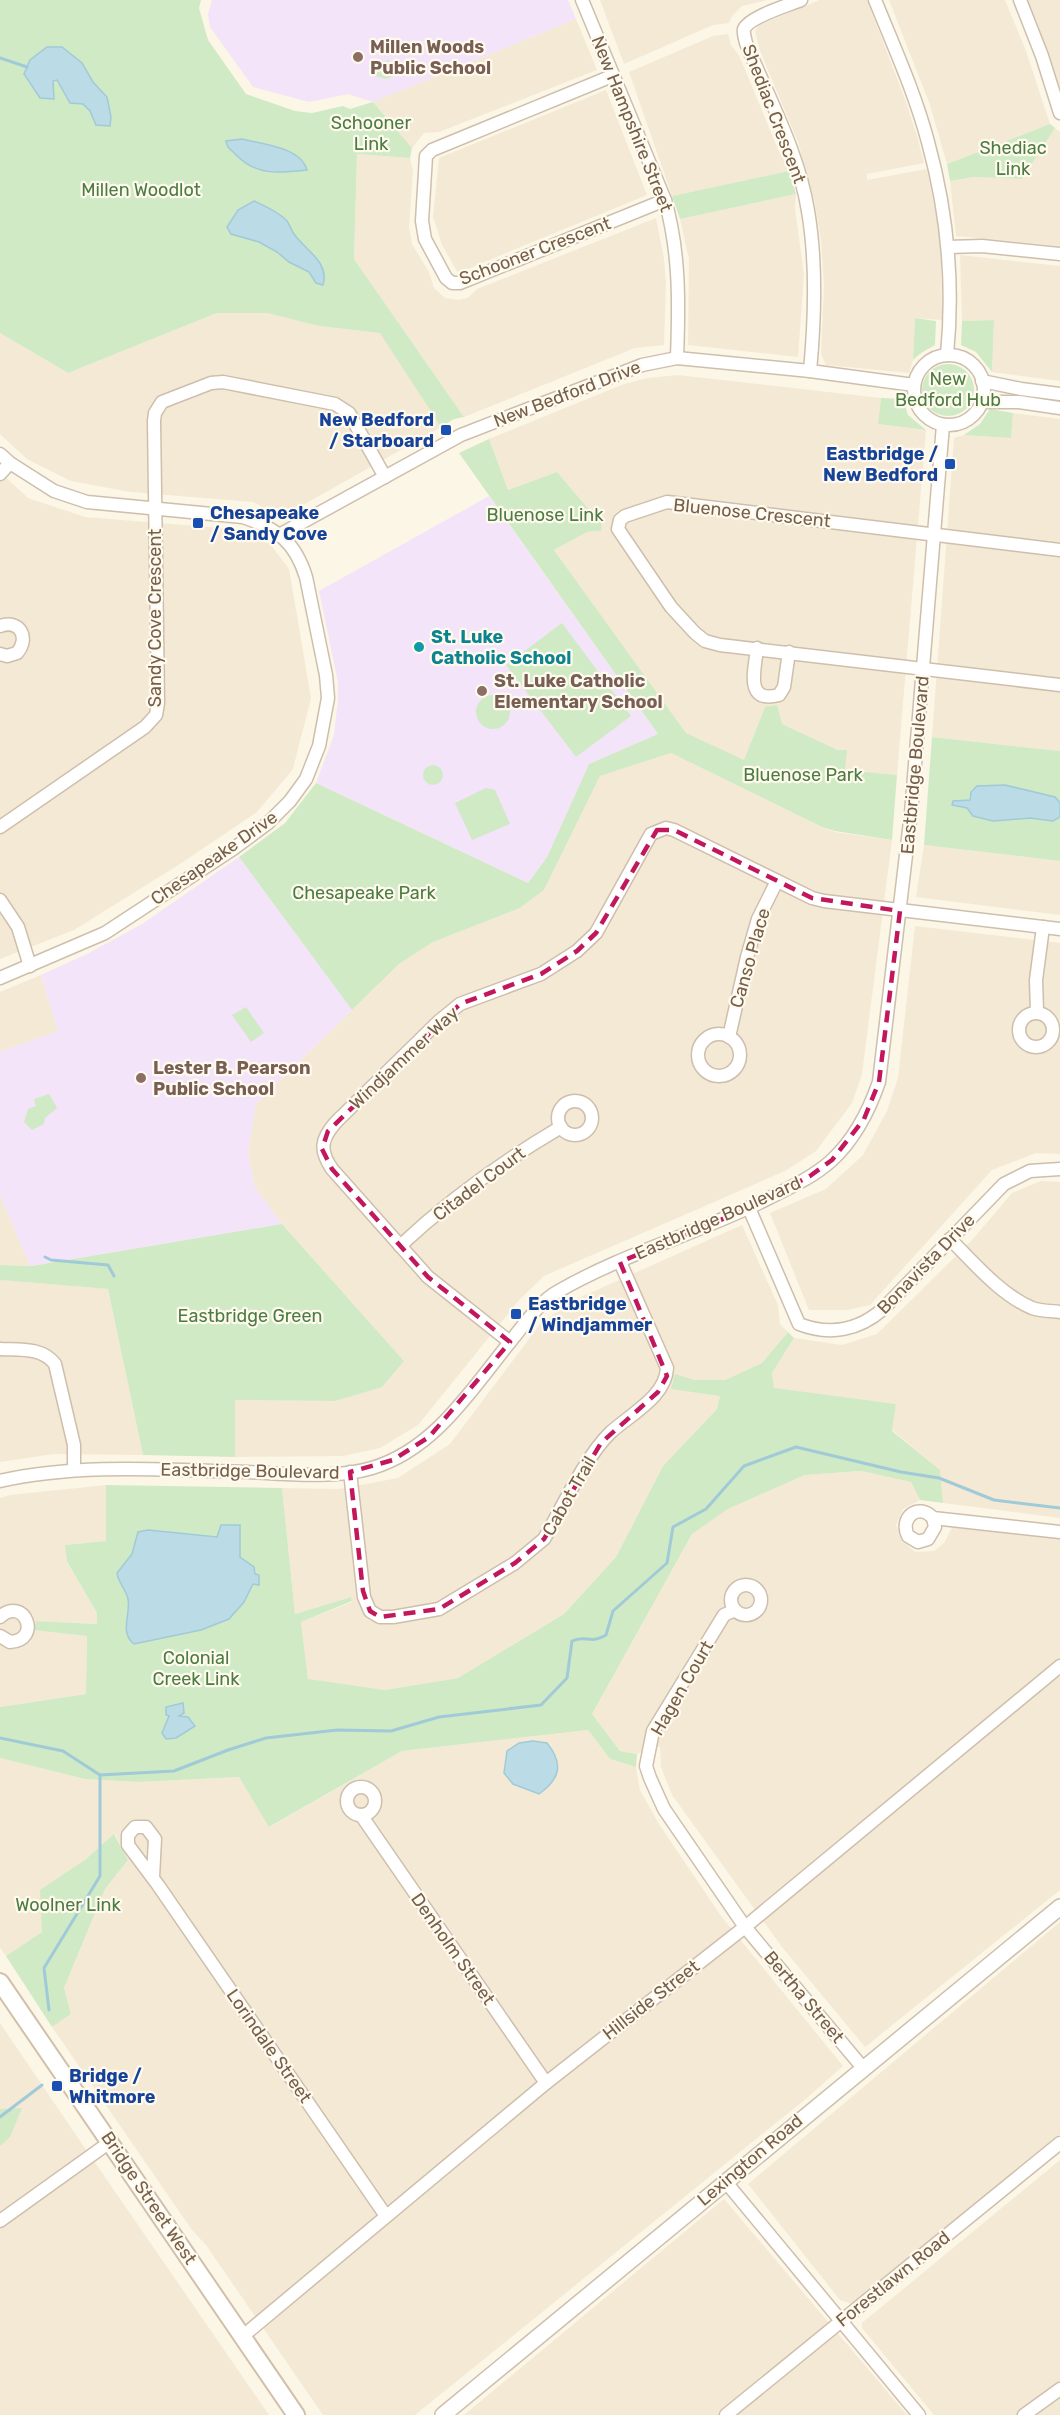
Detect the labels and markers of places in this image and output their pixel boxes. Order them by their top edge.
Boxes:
place label: Millen Woods Public School [370,36,491,79]
marker: Millen Woods Public School [351,50,365,64]
place label: New Bedford / Starboard [319,409,434,452]
marker: New Bedford / Starboard [439,423,453,437]
place label: Eastbridge / New Bedford [823,443,938,486]
marker: Eastbridge / New Bedford [943,457,957,471]
place label: Chesapeake / Sandy Cove [210,502,328,545]
marker: Chesapeake / Sandy Cove [191,516,205,530]
place label: St. Luke Catholic School [431,626,571,669]
marker: St. Luke Catholic School [412,640,426,654]
place label: St. Luke Catholic Elementary School [494,670,663,713]
marker: St. Luke Catholic Elementary School [475,684,489,698]
place label: Lester B. Pearson Public School [153,1057,311,1100]
marker: Lester B. Pearson Public School [134,1071,148,1085]
place label: Eastbridge / Windjammer [528,1293,652,1336]
marker: Eastbridge / Windjammer [509,1307,523,1321]
place label: Bridge / Whitmore [69,2065,156,2108]
marker: Bridge / Whitmore [50,2079,64,2093]

